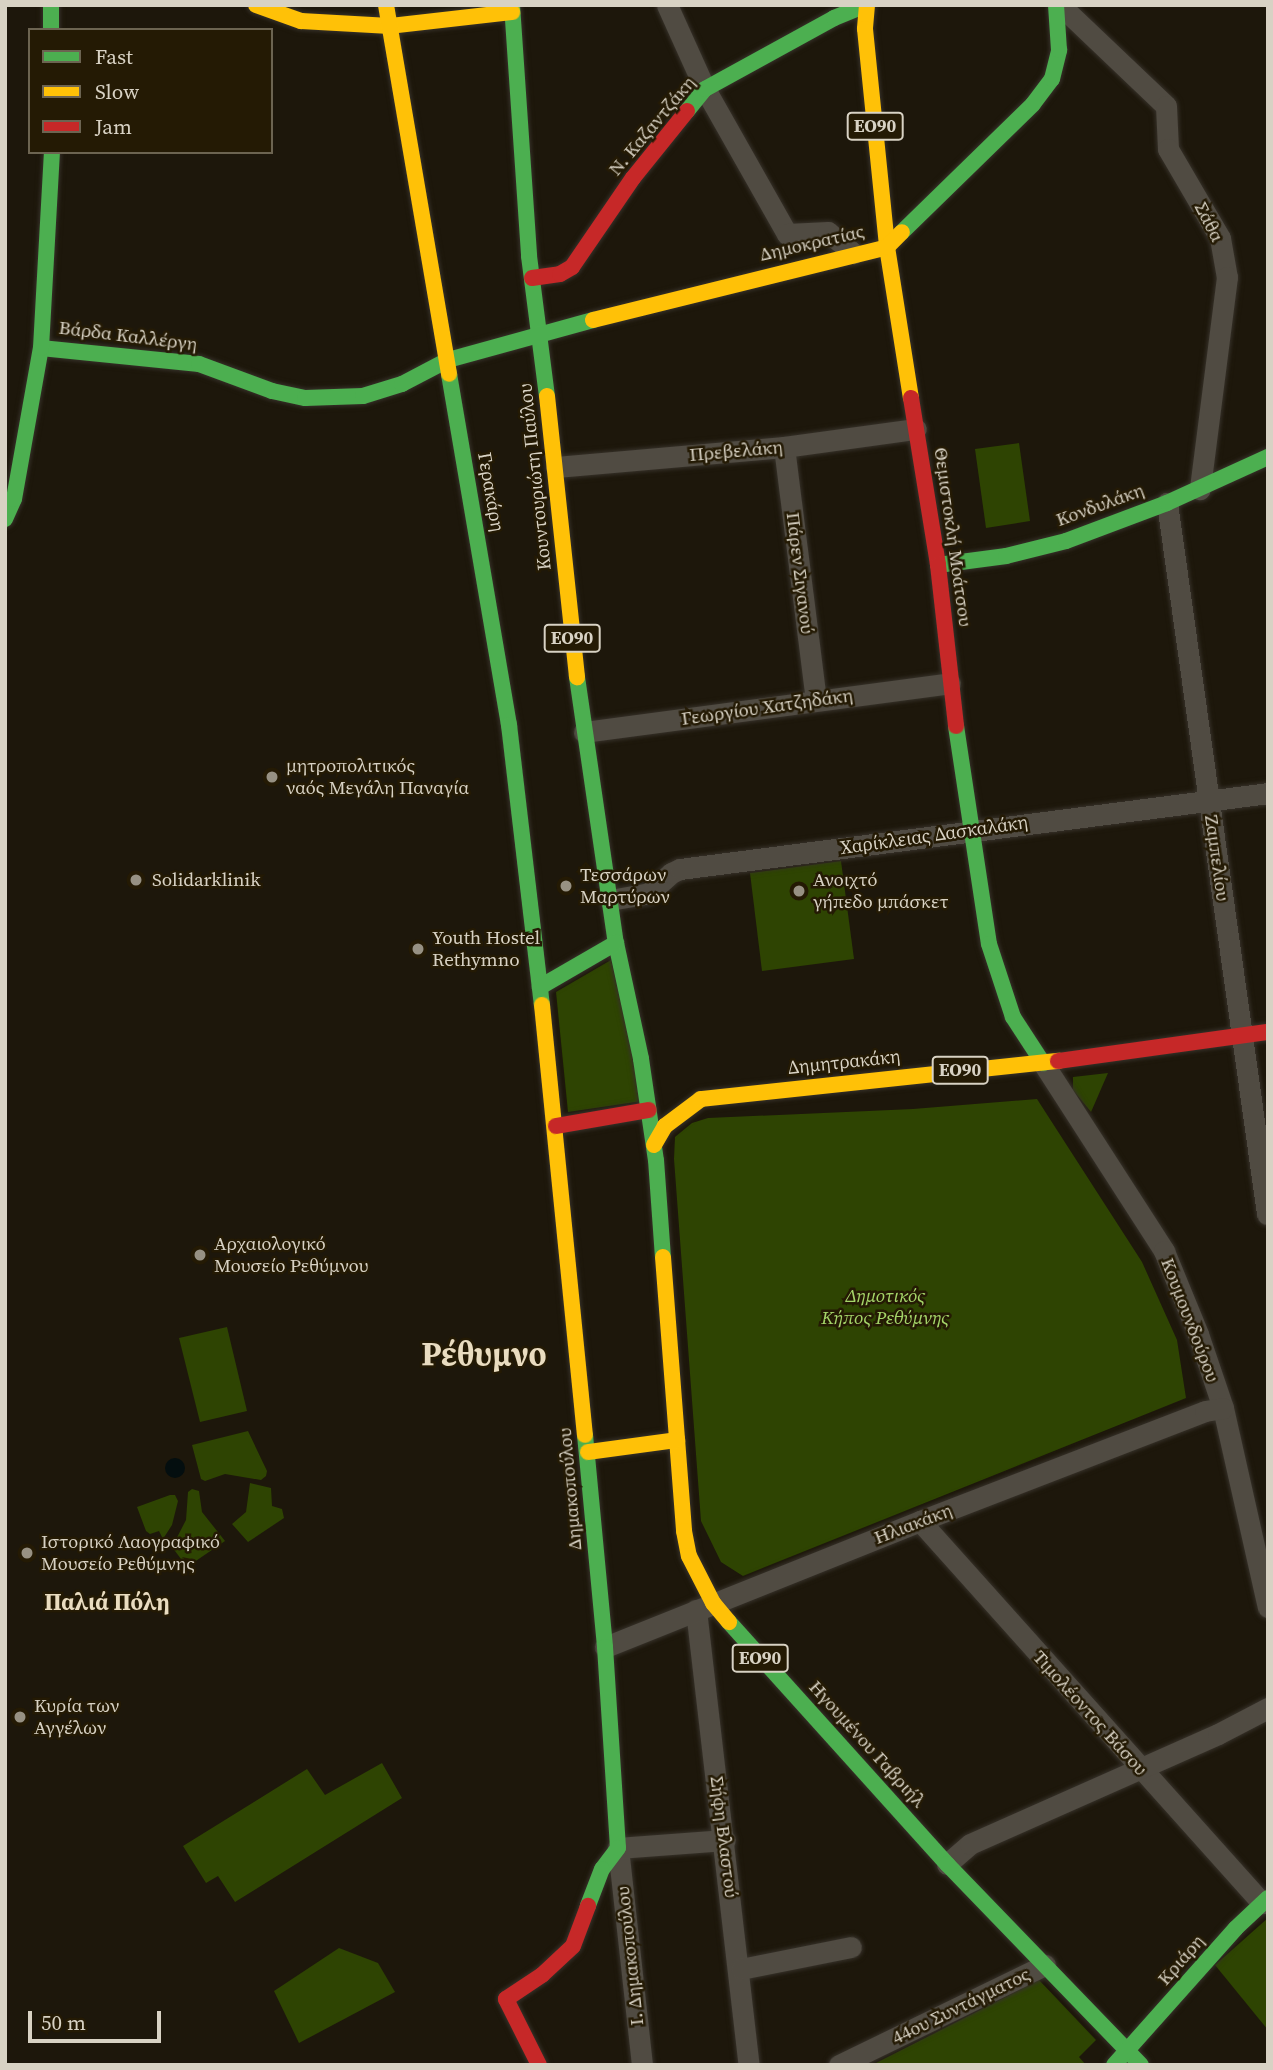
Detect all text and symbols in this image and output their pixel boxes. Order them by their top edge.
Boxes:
legend [28,28,273,154]
text: Fast [95,42,133,71]
street label: Ν. Καζαντζάκη [604,72,700,180]
text: Slow [95,77,139,106]
text: Jam [95,112,132,141]
road number: ΕΟ90 [845,112,905,140]
street label: Σάθα [1189,198,1229,246]
street label: Δημοκρατίας [757,220,867,266]
street label: Βάρδα Καλλέργη [57,316,199,356]
street label: Κουντουριώτη Παύλου [514,382,556,572]
street label: Πρεβελάκη [688,436,784,466]
street label: Θεμιστοκλή Μοάτσου [929,446,977,628]
street label: Γερακάρη [473,451,509,533]
street label: Κονδυλάκη [1053,479,1147,531]
street label: Πάρεν Σιγανού [781,511,819,635]
road number: ΕΟ90 [542,624,602,652]
street label: Γεωργίου Χατζηδάκη [680,684,854,730]
place label: μητροπολιτικός ναός Μεγάλη Παναγία [286,755,469,799]
marker: μητροπολιτικός ναός Μεγάλη Παναγία [264,769,280,785]
street label: Χαρίκλειας Δασκαλάκη [839,811,1029,859]
street label: Ζαμπελίου [1200,814,1234,902]
place label: Τεσσάρων Μαρτύρων [580,864,670,908]
place label: Solidarklinik [152,869,261,891]
place label: Ανοιχτό γήπεδο μπάσκετ [813,869,949,913]
marker: Solidarklinik [126,870,146,890]
marker: Τεσσάρων Μαρτύρων [558,878,574,894]
marker: Ανοιχτό γήπεδο μπάσκετ [791,883,807,899]
place label: Youth Hostel Rethymno [432,927,540,971]
marker: Youth Hostel Rethymno [410,941,426,957]
street label: Δημητρακάκη [787,1045,901,1079]
road number: ΕΟ90 [930,1056,990,1084]
place label: Αρχαιολογικό Μουσείο Ρεθύμνου [214,1233,368,1277]
marker: Αρχαιολογικό Μουσείο Ρεθύμνου [192,1247,208,1263]
street label: Κουμουνδούρου [1156,1255,1224,1385]
park label: Δημοτικός Κήπος Ρεθύμνης [821,1285,949,1329]
district label: Ρέθυμνο [421,1334,547,1374]
street label: Δημακοπούλου [553,1427,587,1551]
street label: Ηλιακάκη [871,1499,955,1549]
place label: Ιστορικό Λαoγραφικό Μουσείο Ρεθύμνης [41,1531,220,1575]
marker: Ιστορικό Λαoγραφικό Μουσείο Ρεθύμνης [19,1545,35,1561]
district label: Παλιά Πόλη [44,1588,170,1616]
road number: ΕΟ90 [730,1644,790,1672]
street label: Τιμολέοντος Βάσου [1028,1646,1152,1780]
street label: Ηγουμένου Γαβριήλ [804,1676,930,1812]
place label: Κυρία των Αγγέλων [34,1695,119,1739]
marker: Κυρία των Αγγέλων [12,1709,28,1725]
street label: Σήφη Βλαστού [705,1775,743,1899]
street label: Ι. Δημακοπούλου [611,1885,649,2027]
street label: Κριάρη [1153,1930,1209,1990]
street label: 44ου Συντάγματος [888,1963,1034,2049]
scale bar [32,1996,164,2040]
text: 50 m [41,2008,86,2037]

